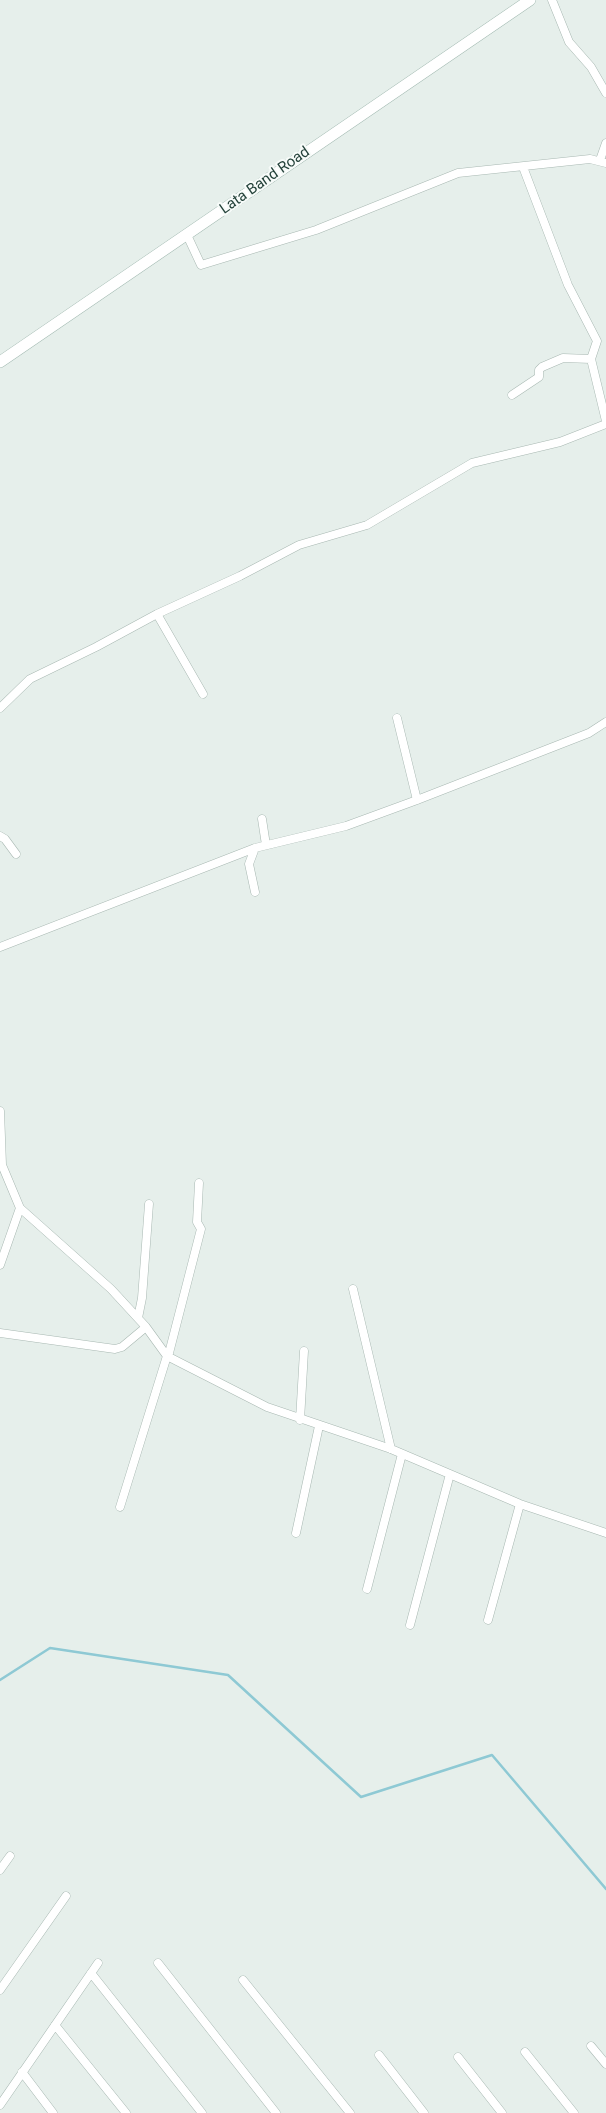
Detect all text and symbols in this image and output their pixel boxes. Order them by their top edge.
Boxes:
street label: Lata Band Road [217,143,313,219]

